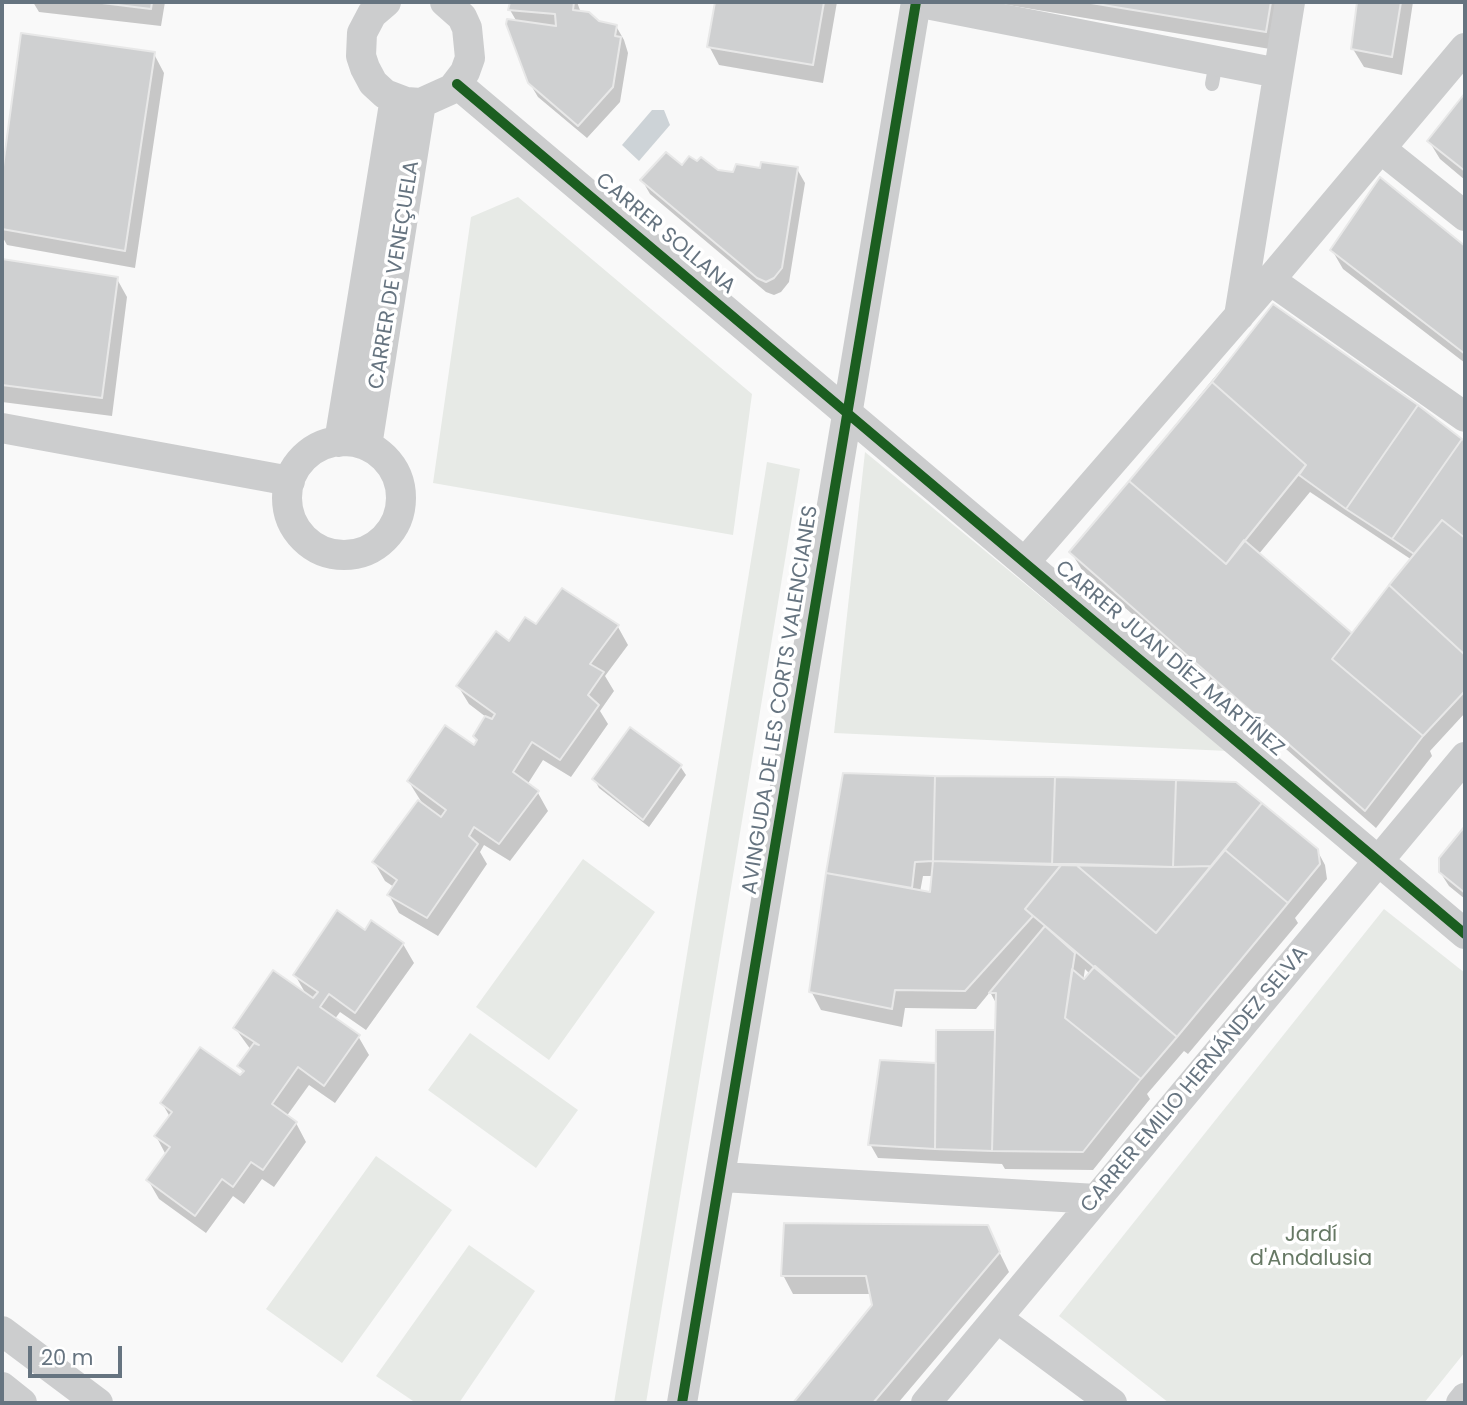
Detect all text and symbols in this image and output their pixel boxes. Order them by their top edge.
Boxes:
street label: CARRER DE VENEÇUELA [364,159,426,391]
street label: CARRER SOLLANA [590,168,740,300]
street label: AVINGUDA DE LES CORTS VALENCIANES [738,504,824,896]
street label: CARRER JUAN DÍEZ MARTÍNEZ [1049,556,1289,762]
street label: CARRER EMILIO HERNÁNDEZ SELVA [1076,942,1314,1218]
park label: Jardí d'Andalusia [1250,1223,1372,1273]
scale bar [32,1332,126,1376]
text: 20 m [41,1343,94,1372]

